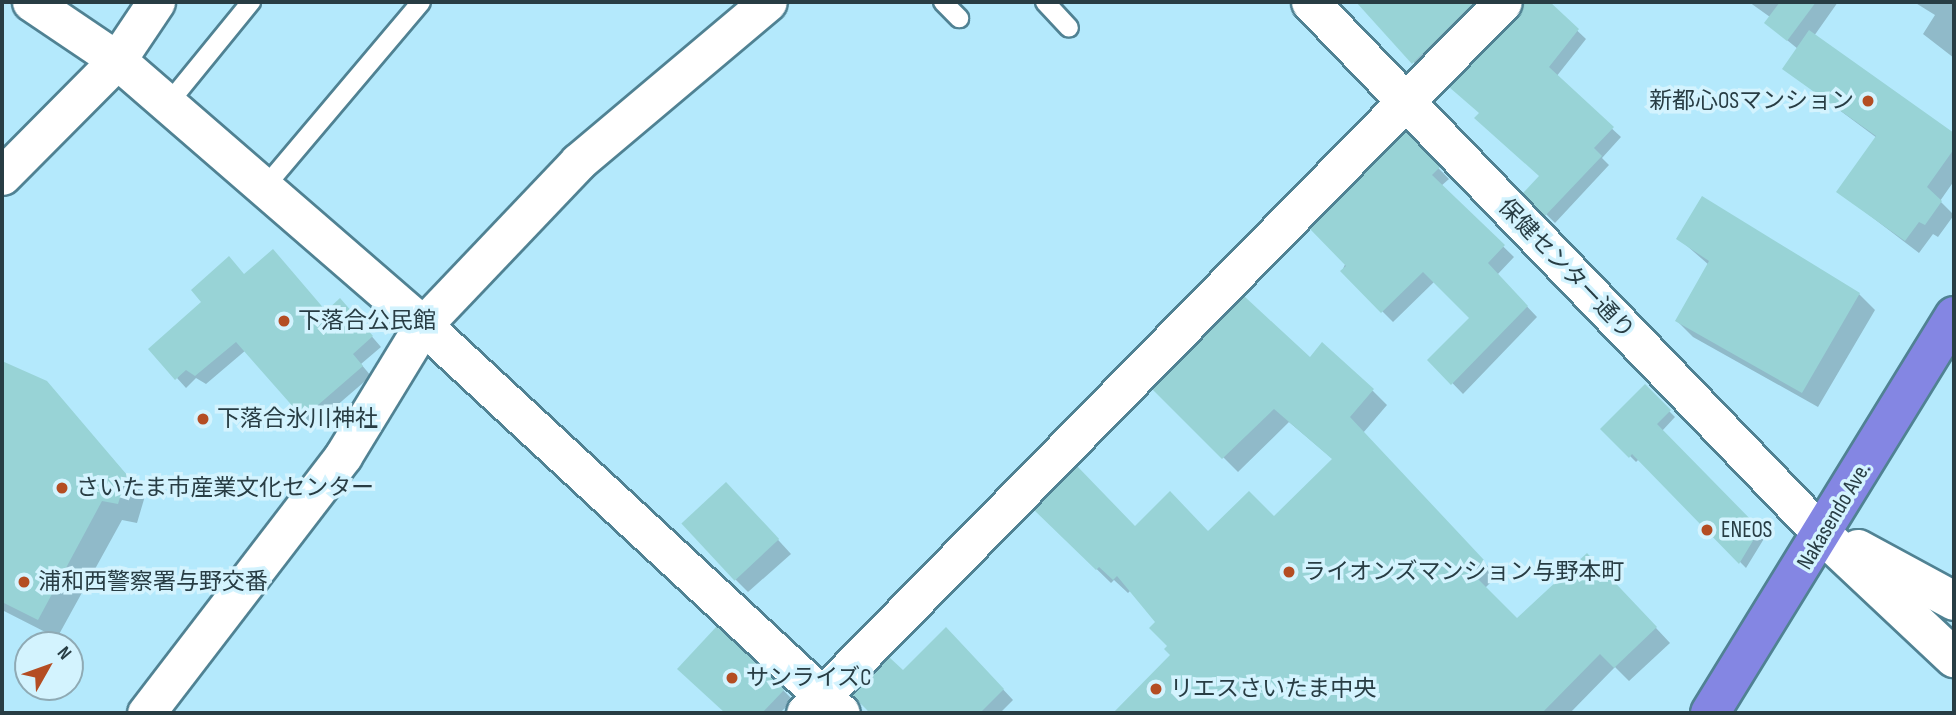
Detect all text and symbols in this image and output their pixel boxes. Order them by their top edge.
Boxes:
place label: 新都心OSマンション [1649,87,1854,115]
marker: 新都心OSマンション [1860,93,1876,109]
street label: 保健センター通り [1492,193,1640,345]
place label: 下落合公民館 [298,307,436,335]
marker: 下落合公民館 [276,313,292,329]
place label: 下落合氷川神社 [217,405,378,433]
marker: 下落合氷川神社 [195,411,211,427]
street label: Nakasendo Ave. [1791,457,1877,575]
place label: さいたま市産業文化センター [76,474,375,502]
marker: さいたま市産業文化センター [54,480,70,496]
place label: ENEOS [1721,516,1772,544]
marker: ENEOS [1699,522,1715,538]
place label: ライオンズマンション与野本町 [1303,558,1625,586]
marker: ライオンズマンション与野本町 [1281,564,1297,580]
place label: 浦和西警察署与野交番 [38,568,268,596]
marker: 浦和西警察署与野交番 [16,574,32,590]
north arrow [14,631,84,701]
text: N [52,642,76,665]
place label: サンライズC [746,664,872,692]
marker: サンライズC [724,670,740,686]
place label: リエスさいたま中央 [1170,675,1377,703]
marker: リエスさいたま中央 [1148,681,1164,697]

